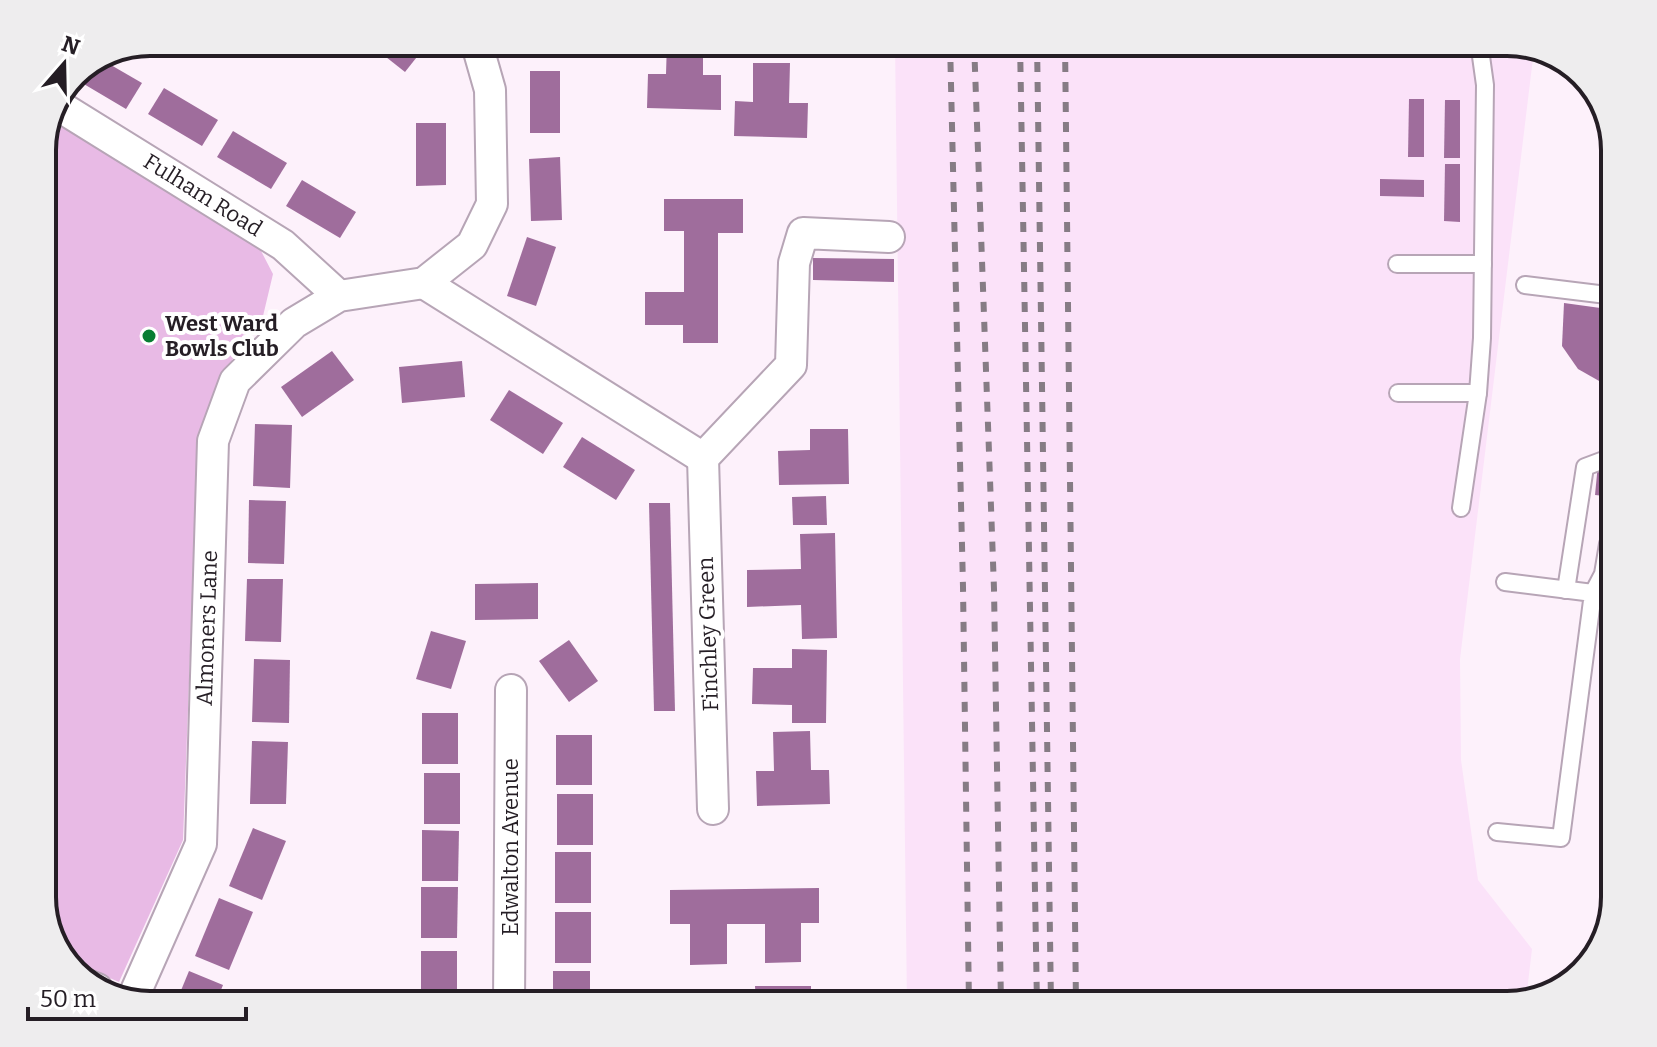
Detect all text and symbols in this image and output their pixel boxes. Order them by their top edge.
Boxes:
north arrow [24,24,104,104]
text: N [58,30,83,61]
street label: Fulham Road [139,148,267,242]
place label: West Ward Bowls Club [165,310,279,362]
marker: West Ward Bowls Club [140,327,158,345]
street label: Almoners Lane [191,550,223,706]
street label: Finchley Green [692,556,724,712]
street label: Edwalton Avenue [497,758,524,936]
scale bar [28,971,246,1021]
text: 50 m [40,985,96,1013]

